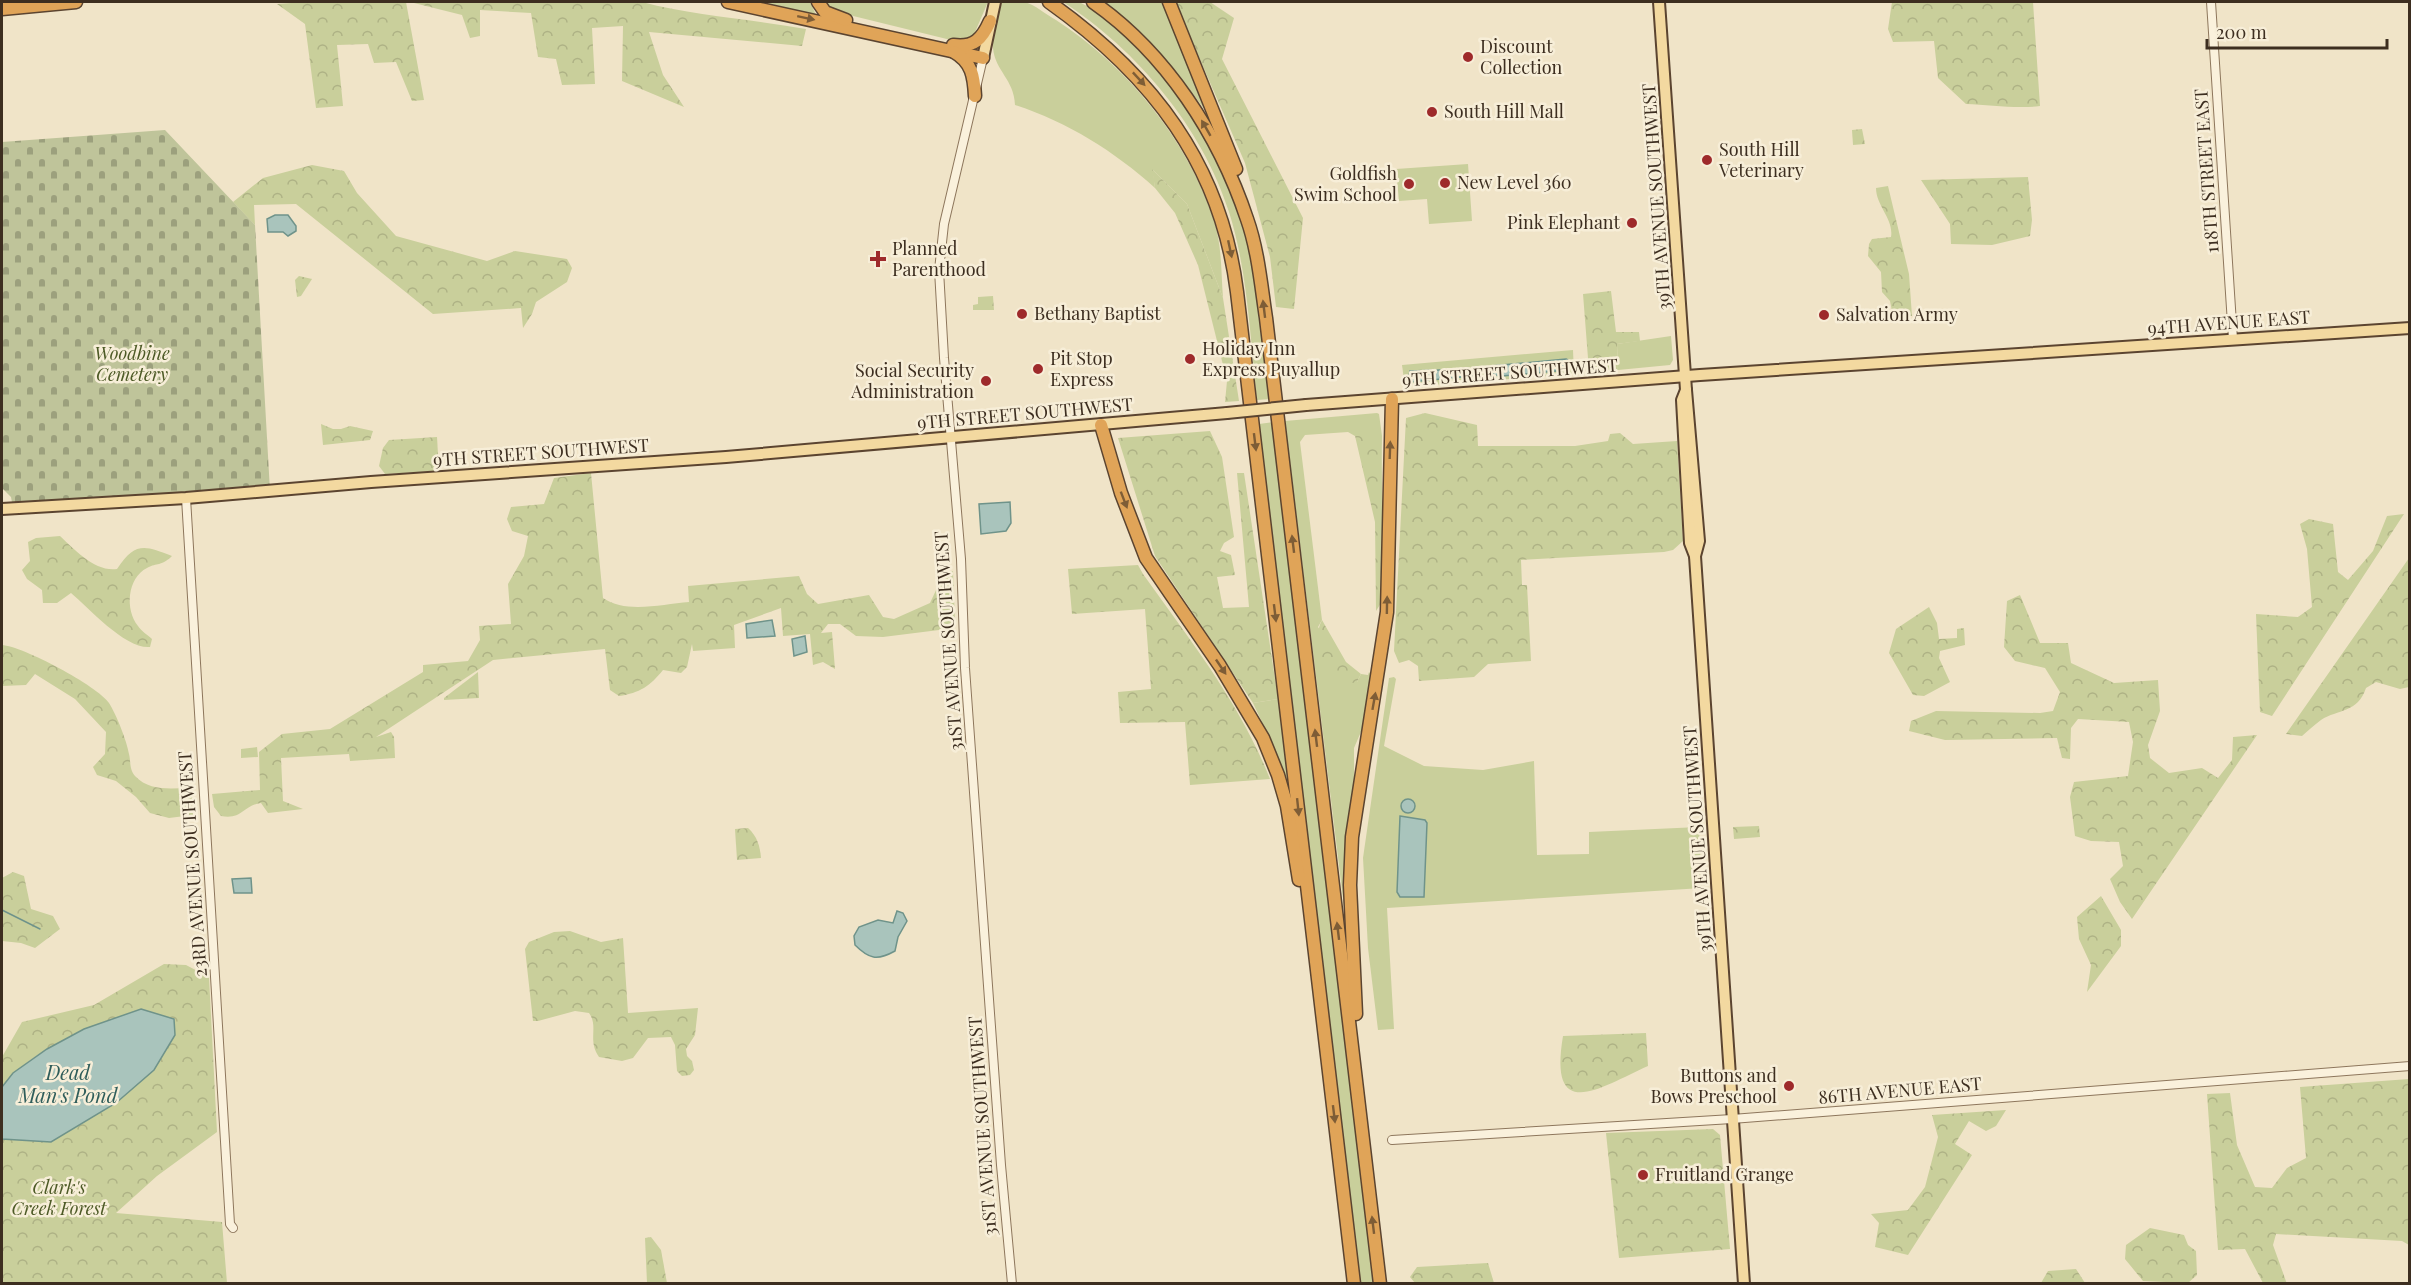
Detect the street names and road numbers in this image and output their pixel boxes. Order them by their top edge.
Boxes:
street label: 39TH AVENUE SOUTHWEST [1636,83,1676,311]
street label: 118TH STREET EAST [2188,88,2224,254]
street label: 94TH AVENUE EAST [2147,304,2311,340]
street label: 9TH STREET SOUTHWEST [1401,352,1619,392]
street label: 9TH STREET SOUTHWEST [916,392,1134,434]
street label: 9TH STREET SOUTHWEST [432,432,650,472]
street label: 31ST AVENUE SOUTHWEST [928,530,968,752]
street label: 39TH AVENUE SOUTHWEST [1677,725,1717,953]
street label: 23RD AVENUE SOUTHWEST [172,750,212,978]
street label: 31ST AVENUE SOUTHWEST [962,1015,1002,1237]
street label: 86TH AVENUE EAST [1817,1071,1983,1109]

